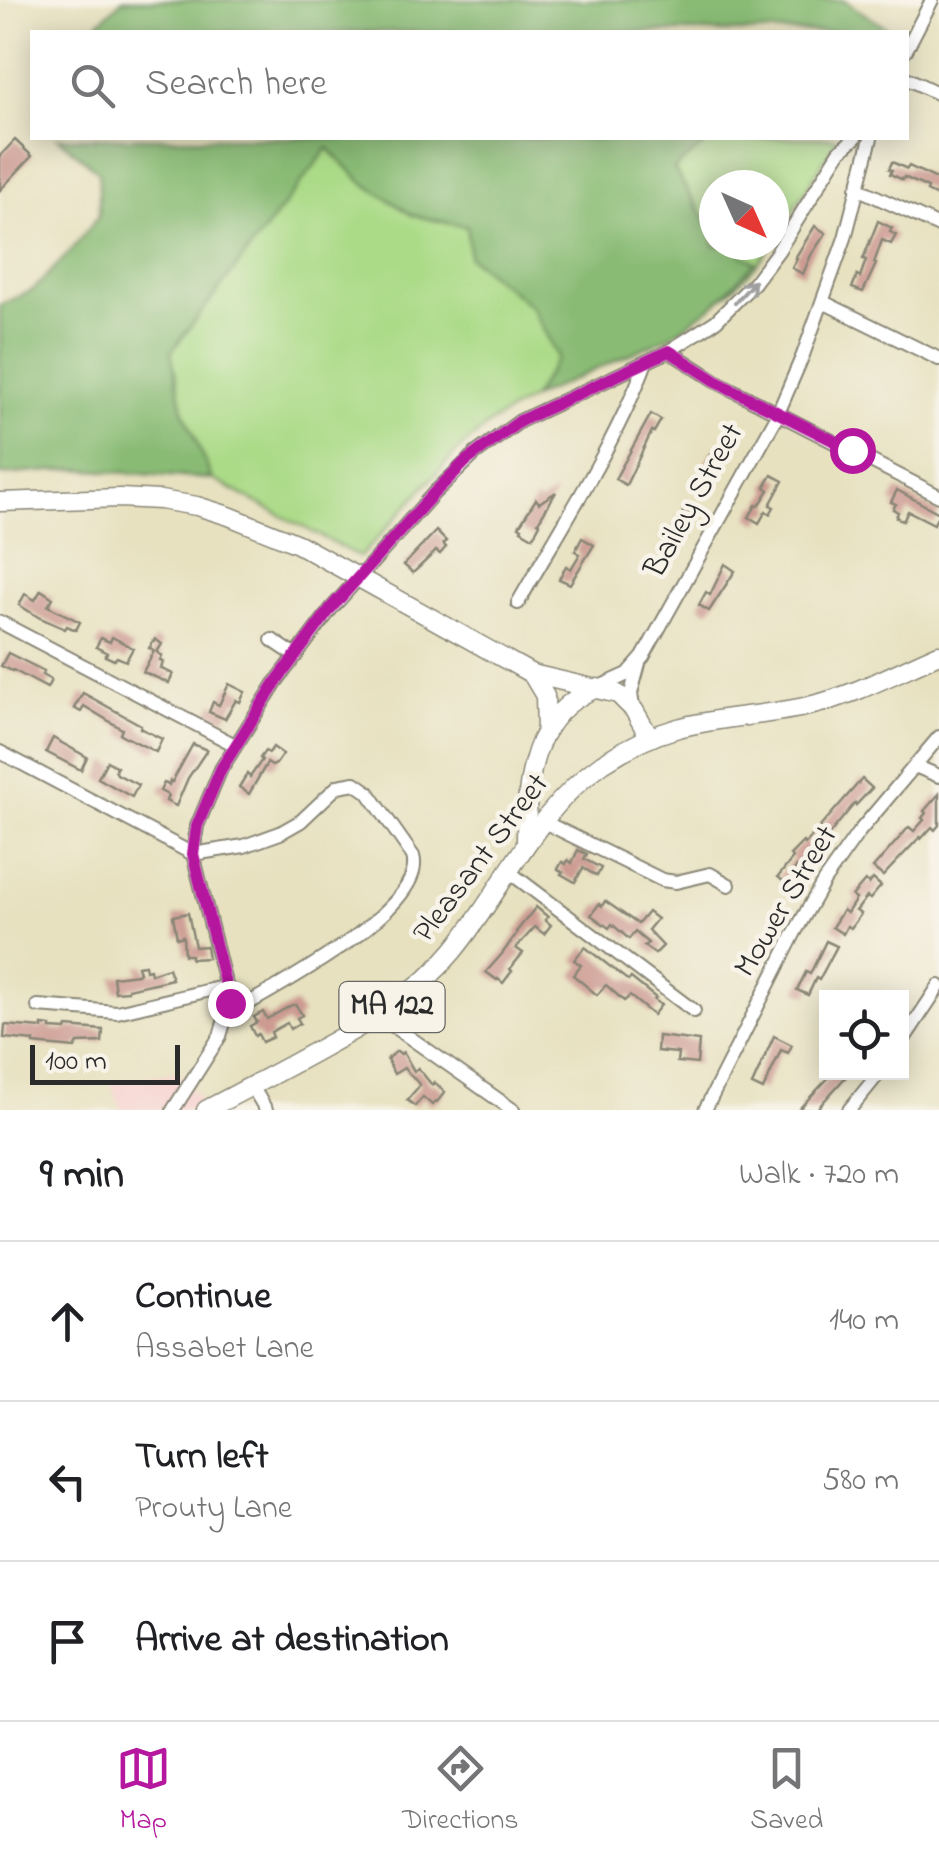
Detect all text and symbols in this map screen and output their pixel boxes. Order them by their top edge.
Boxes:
search box [30,30,909,140]
text: Search here [145,57,327,113]
icon: search [65,58,120,113]
north arrow [699,170,789,260]
one-way arrow [733,280,756,305]
street label: Bailey Street [633,415,757,588]
route start [830,428,876,474]
street label: Pleasant Street [402,764,562,954]
street label: Mower Street [723,817,851,987]
route end [208,981,254,1027]
road number: MA 122 [340,982,444,1032]
map controls [819,990,909,1080]
button: locate [819,990,909,1080]
scale bar [30,1040,180,1084]
text: 100 m [45,1042,107,1083]
text: 9 min [40,1145,124,1206]
text: Walk · 720 m [739,1152,899,1199]
text: Continue [135,1270,271,1326]
icon: ahead [40,1294,95,1349]
text: 140 m [829,1298,899,1345]
text: Assabet Lane [135,1326,314,1373]
text: Turn left [135,1430,268,1486]
icon: left [40,1454,95,1509]
text: 580 m [822,1458,899,1505]
text: Prouty Lane [135,1486,292,1533]
text: Arrive at destination [135,1613,449,1669]
icon: arrive [40,1614,95,1669]
tab: Map [116,1741,171,1842]
tab: Directions [402,1741,519,1842]
tab: Saved [750,1741,823,1842]

